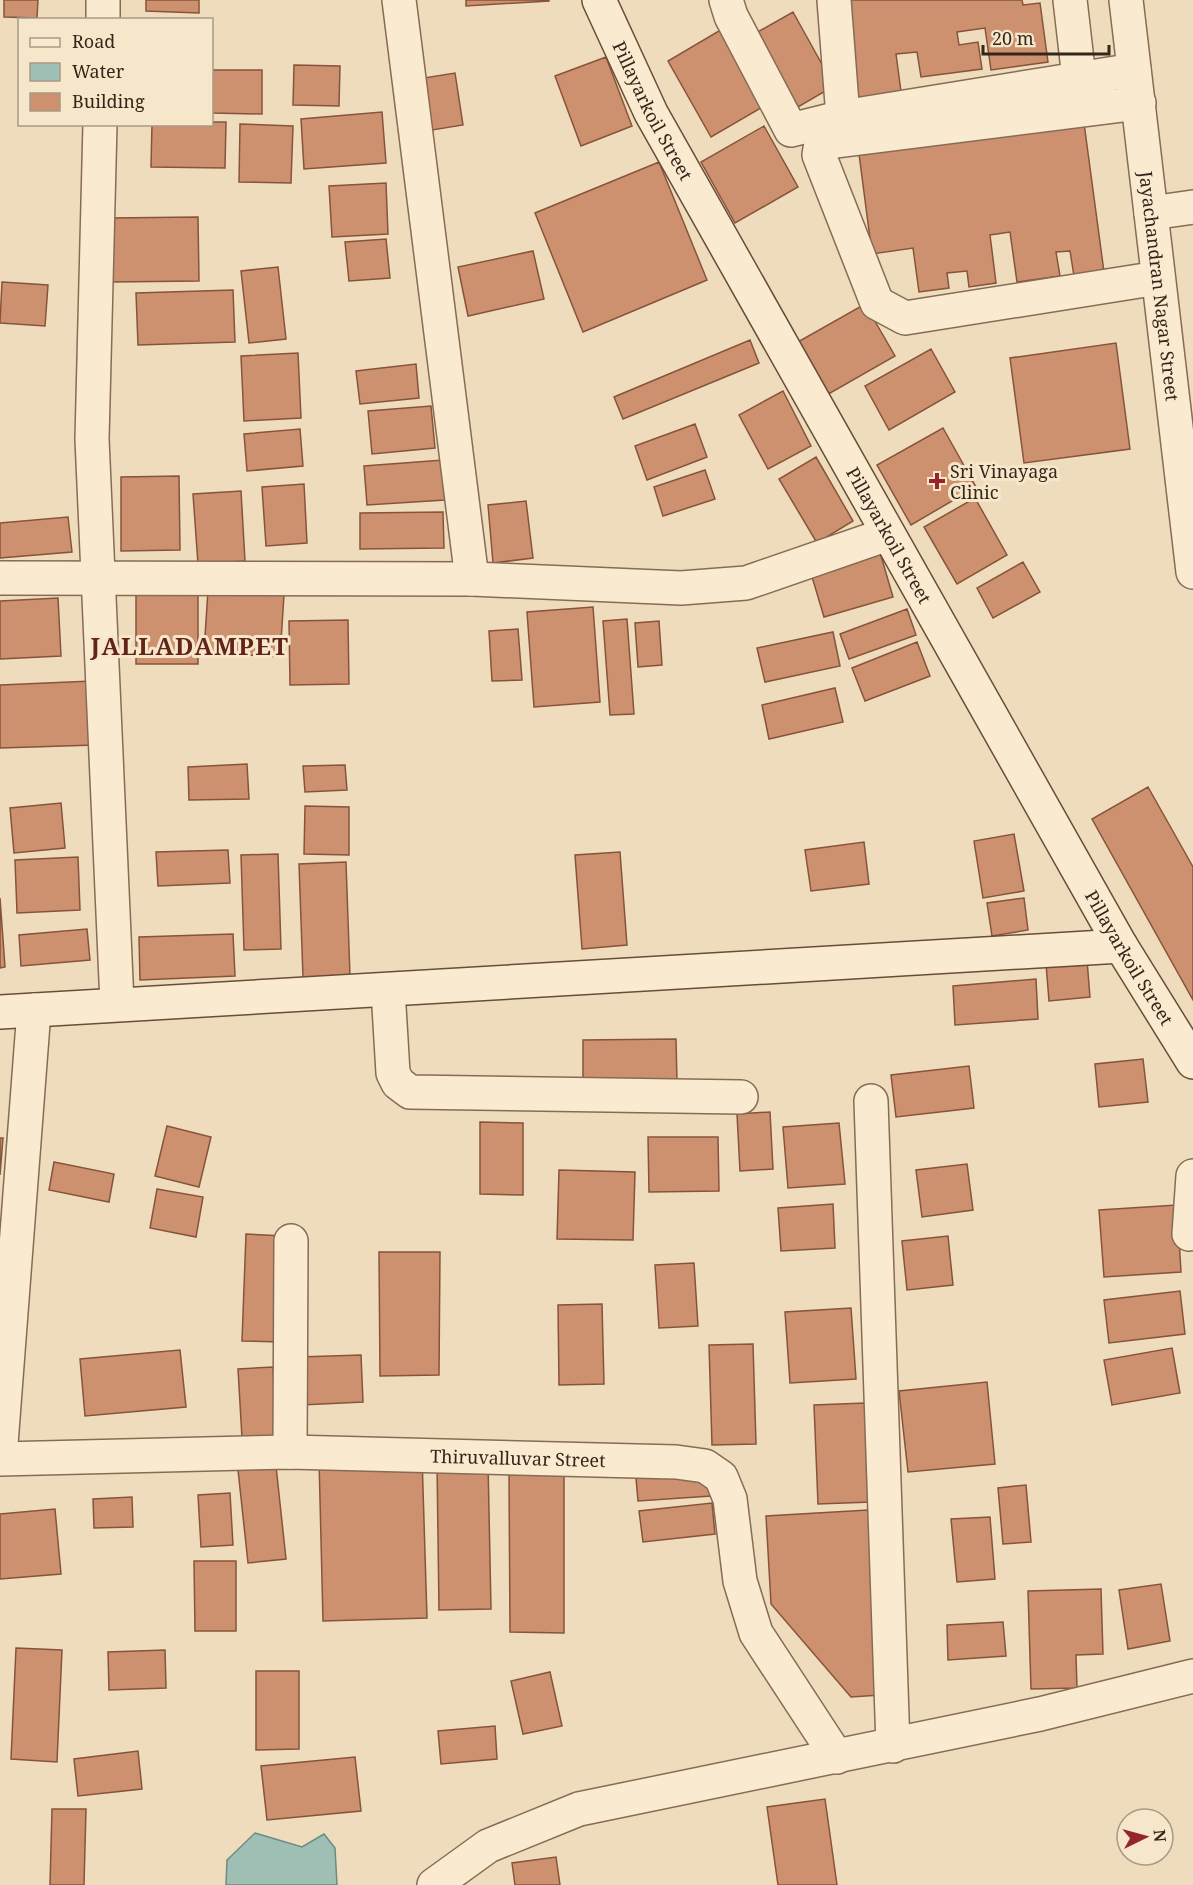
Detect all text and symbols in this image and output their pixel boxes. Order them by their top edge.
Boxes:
legend [18,18,213,126]
scale bar [983,18,1109,56]
text: 20 m [992,26,1034,50]
text: Road [72,29,115,53]
street label: Pillayarkoil Street [607,37,698,184]
text: Water [72,59,125,83]
text: Building [72,89,145,113]
street label: Jayachandran Nagar Street [1134,169,1185,402]
place label: Sri Vinayaga Clinic [950,459,1058,504]
street label: Pillayarkoil Street [841,462,937,608]
marker: Sri Vinayaga Clinic [928,472,946,490]
district label: JALLADAMPET [89,629,290,662]
street label: Pillayarkoil Street [1080,886,1179,1029]
street label: Thiruvalluvar Street [430,1444,606,1472]
north arrow [1115,1807,1175,1867]
text: N [1148,1828,1171,1843]

